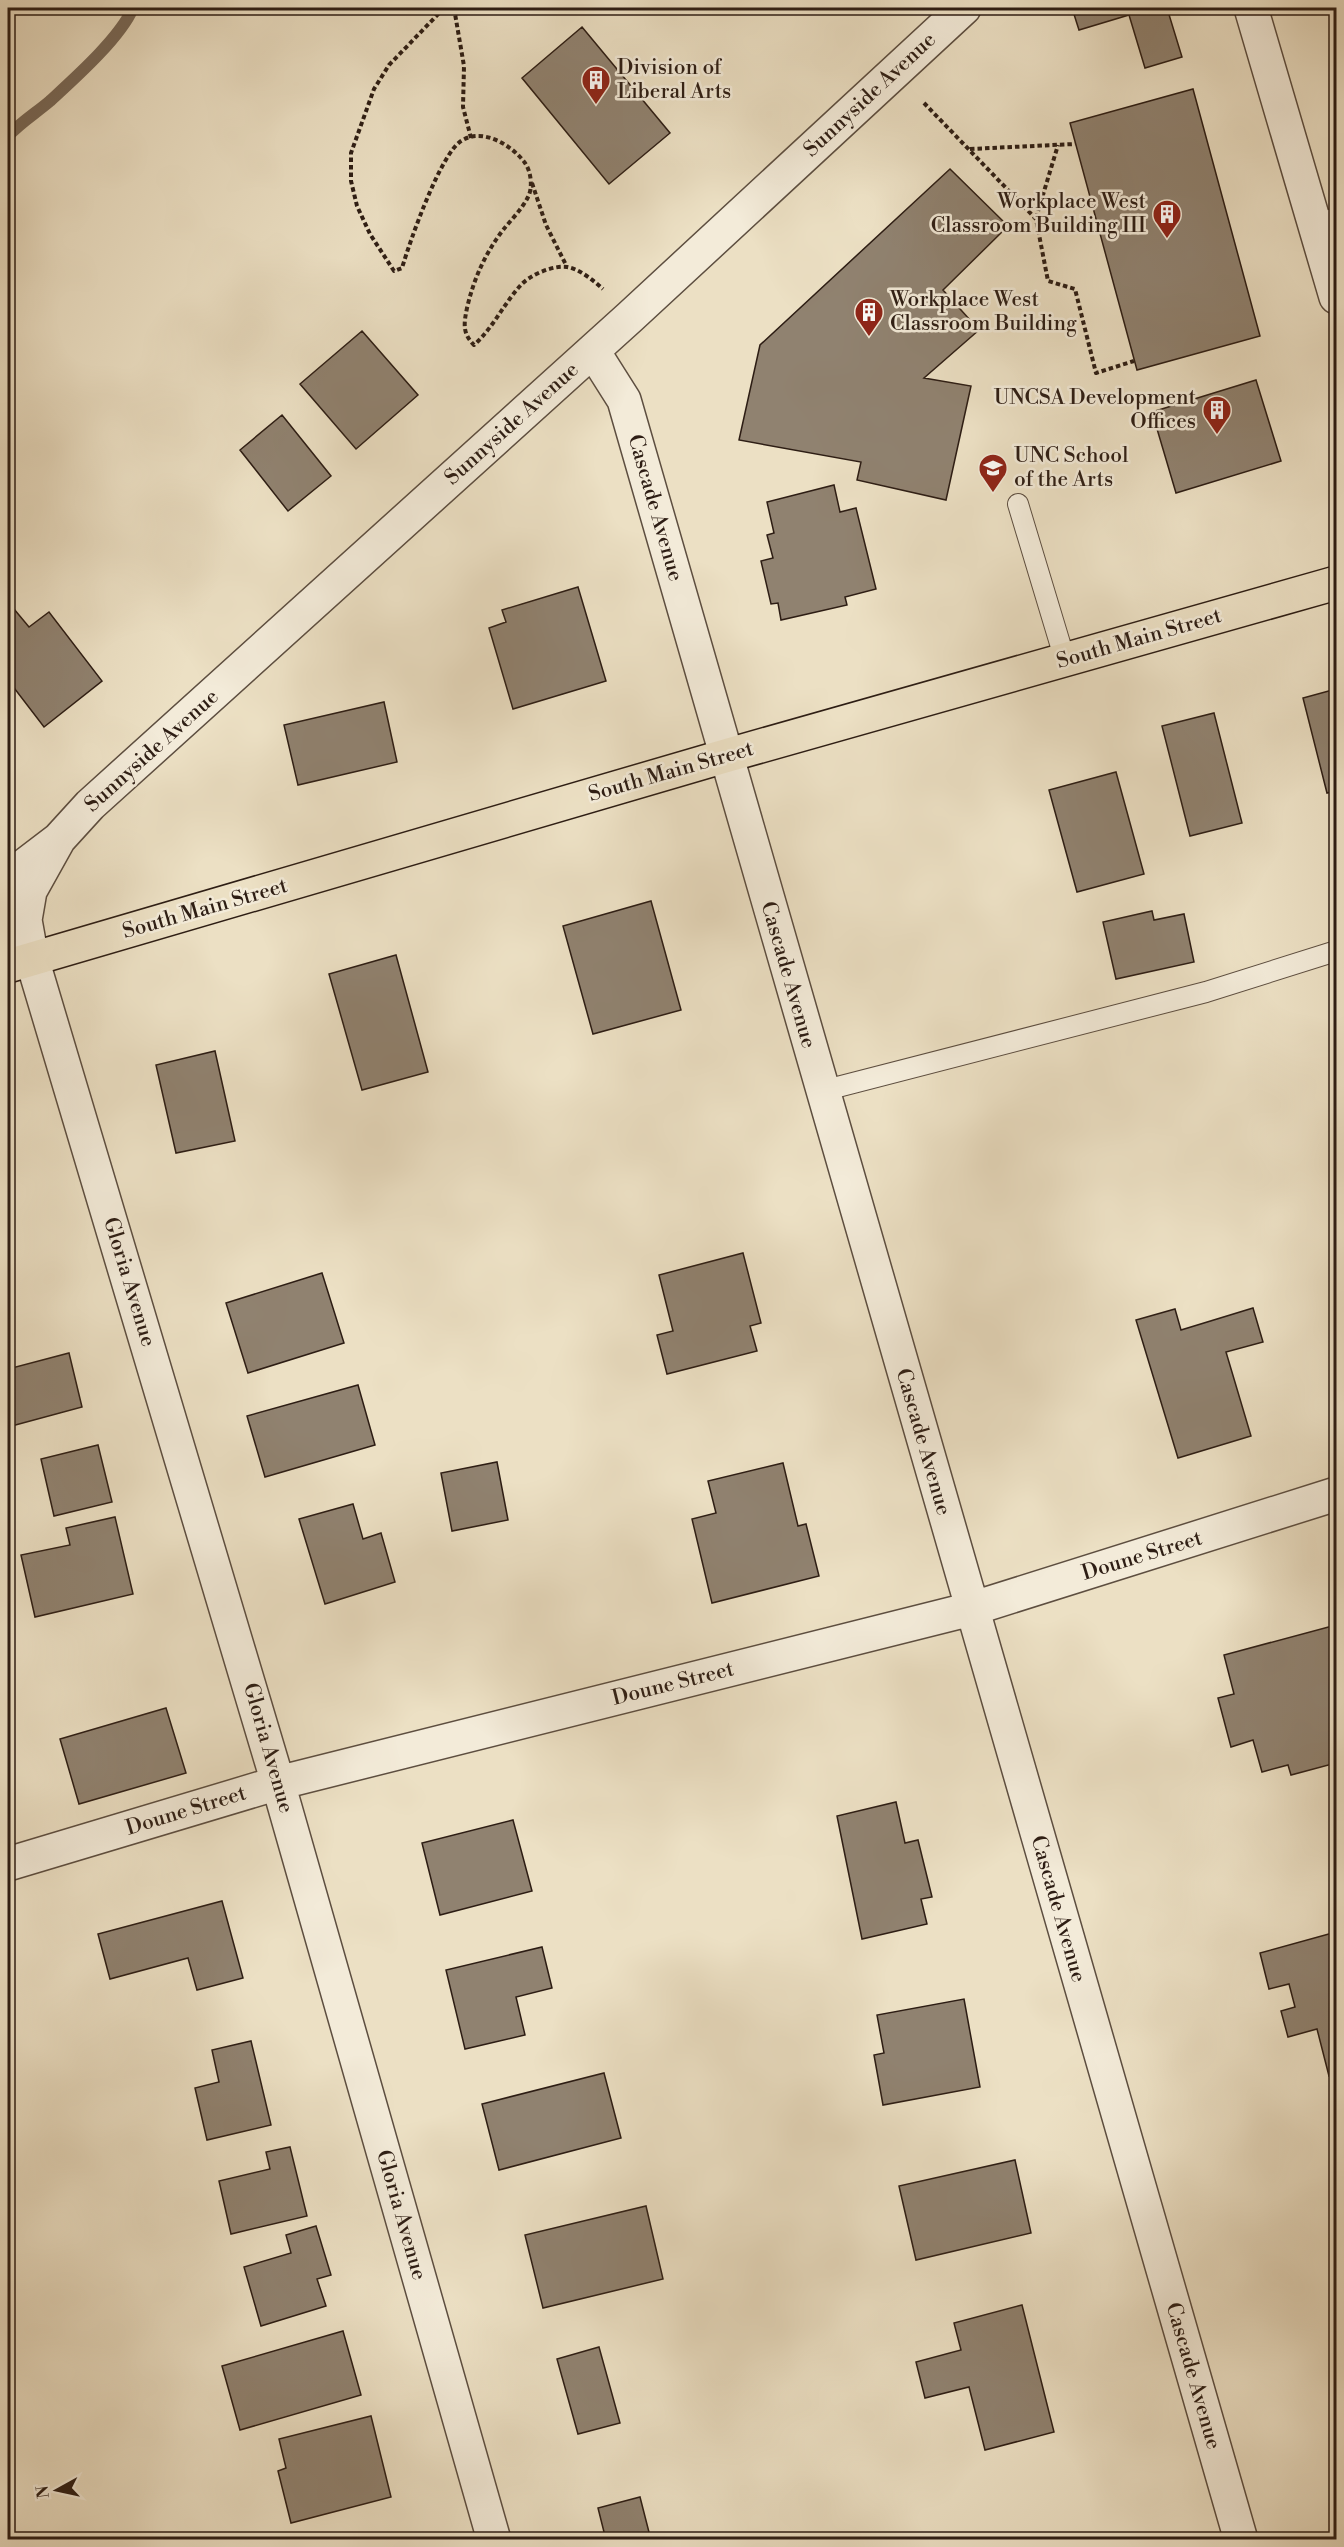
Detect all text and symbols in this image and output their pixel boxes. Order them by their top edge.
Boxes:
street label: Sunnyside Avenue [798,27,942,163]
place label: Division of Liberal Arts [617,55,731,105]
building icon: Division of Liberal Arts [580,64,612,106]
place label: Workplace West Classroom Building III [931,189,1147,239]
building icon: Workplace West Classroom Building III [1151,198,1183,240]
place label: Workplace West Classroom Building [889,287,1077,337]
building icon: Workplace West Classroom Building [853,296,885,338]
street label: Sunnyside Avenue [440,357,584,491]
place label: UNCSA Development Offices [994,385,1197,435]
building icon: UNCSA Development Offices [1201,394,1233,436]
street label: Cascade Avenue [622,432,688,584]
place label: UNC School of the Arts [1014,443,1128,493]
school or university icon: UNC School of the Arts [977,452,1009,494]
street label: South Main Street [1054,603,1225,675]
street label: Sunnyside Avenue [80,684,224,818]
street label: South Main Street [586,736,757,808]
street label: South Main Street [120,873,291,945]
street label: Cascade Avenue [755,899,821,1051]
street label: Gloria Avenue [97,1214,161,1350]
street label: Cascade Avenue [890,1366,956,1518]
street label: Doune Street [1079,1525,1206,1587]
street label: Doune Street [609,1656,737,1712]
street label: Gloria Avenue [237,1680,299,1816]
street label: Doune Street [123,1780,250,1842]
street label: Cascade Avenue [1025,1833,1091,1985]
street label: Gloria Avenue [370,2147,432,2283]
street label: Cascade Avenue [1160,2300,1226,2452]
north arrow [27,2460,87,2520]
text: N [32,2484,54,2500]

